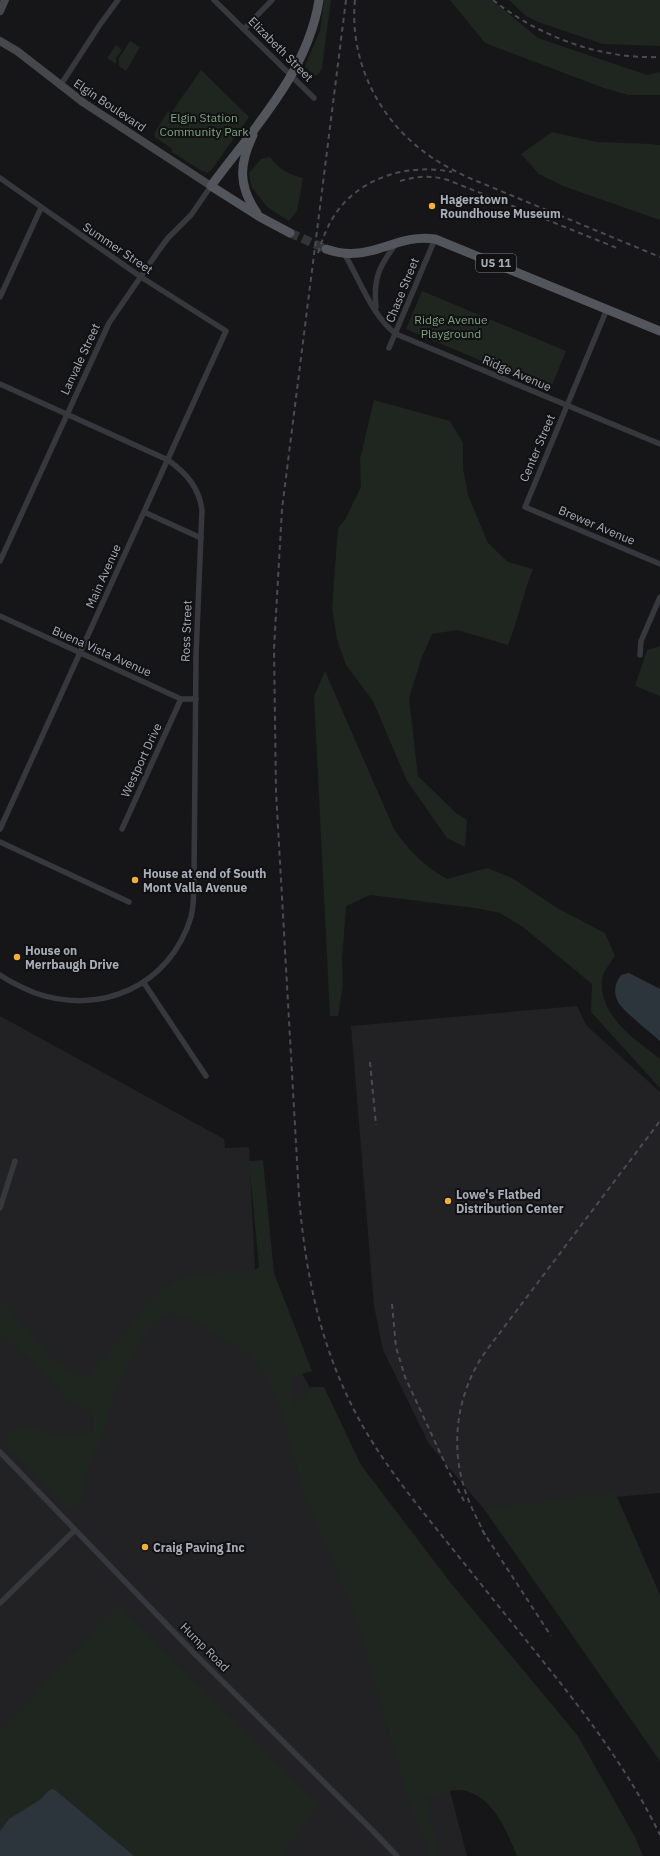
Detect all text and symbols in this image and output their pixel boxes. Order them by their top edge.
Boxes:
street label: Elizabeth Street [245,13,317,85]
street label: Elgin Boulevard [71,75,149,135]
park label: Elgin Station Community Park [159,110,249,139]
place label: Hagerstown Roundhouse Museum [440,192,561,221]
marker: Hagerstown Roundhouse Museum [427,201,437,211]
street label: Summer Street [80,219,156,277]
road number: US 11 [476,254,516,272]
street label: Chase Street [382,255,422,325]
park label: Ridge Avenue Playground [414,312,488,341]
street label: Lanvale Street [57,321,103,397]
street label: Ridge Avenue [480,352,554,394]
street label: Center Street [516,412,558,484]
street label: Brewer Avenue [556,502,638,548]
street label: Main Avenue [82,541,124,611]
street label: Ross Street [177,600,195,662]
street label: Buena Vista Avenue [50,622,154,680]
street label: Westport Drive [117,720,165,799]
place label: House at end of South Mont Valla Avenue [143,866,266,895]
marker: House at end of South Mont Valla Avenue [130,875,140,885]
place label: House on Merrbaugh Drive [25,943,119,972]
marker: House on Merrbaugh Drive [12,952,22,962]
place label: Lowe's Flatbed Distribution Center [456,1187,564,1216]
marker: Lowe's Flatbed Distribution Center [443,1196,453,1206]
place label: Craig Paving Inc [153,1540,245,1555]
marker: Craig Paving Inc [140,1542,150,1552]
street label: Hump Road [177,1619,233,1675]

